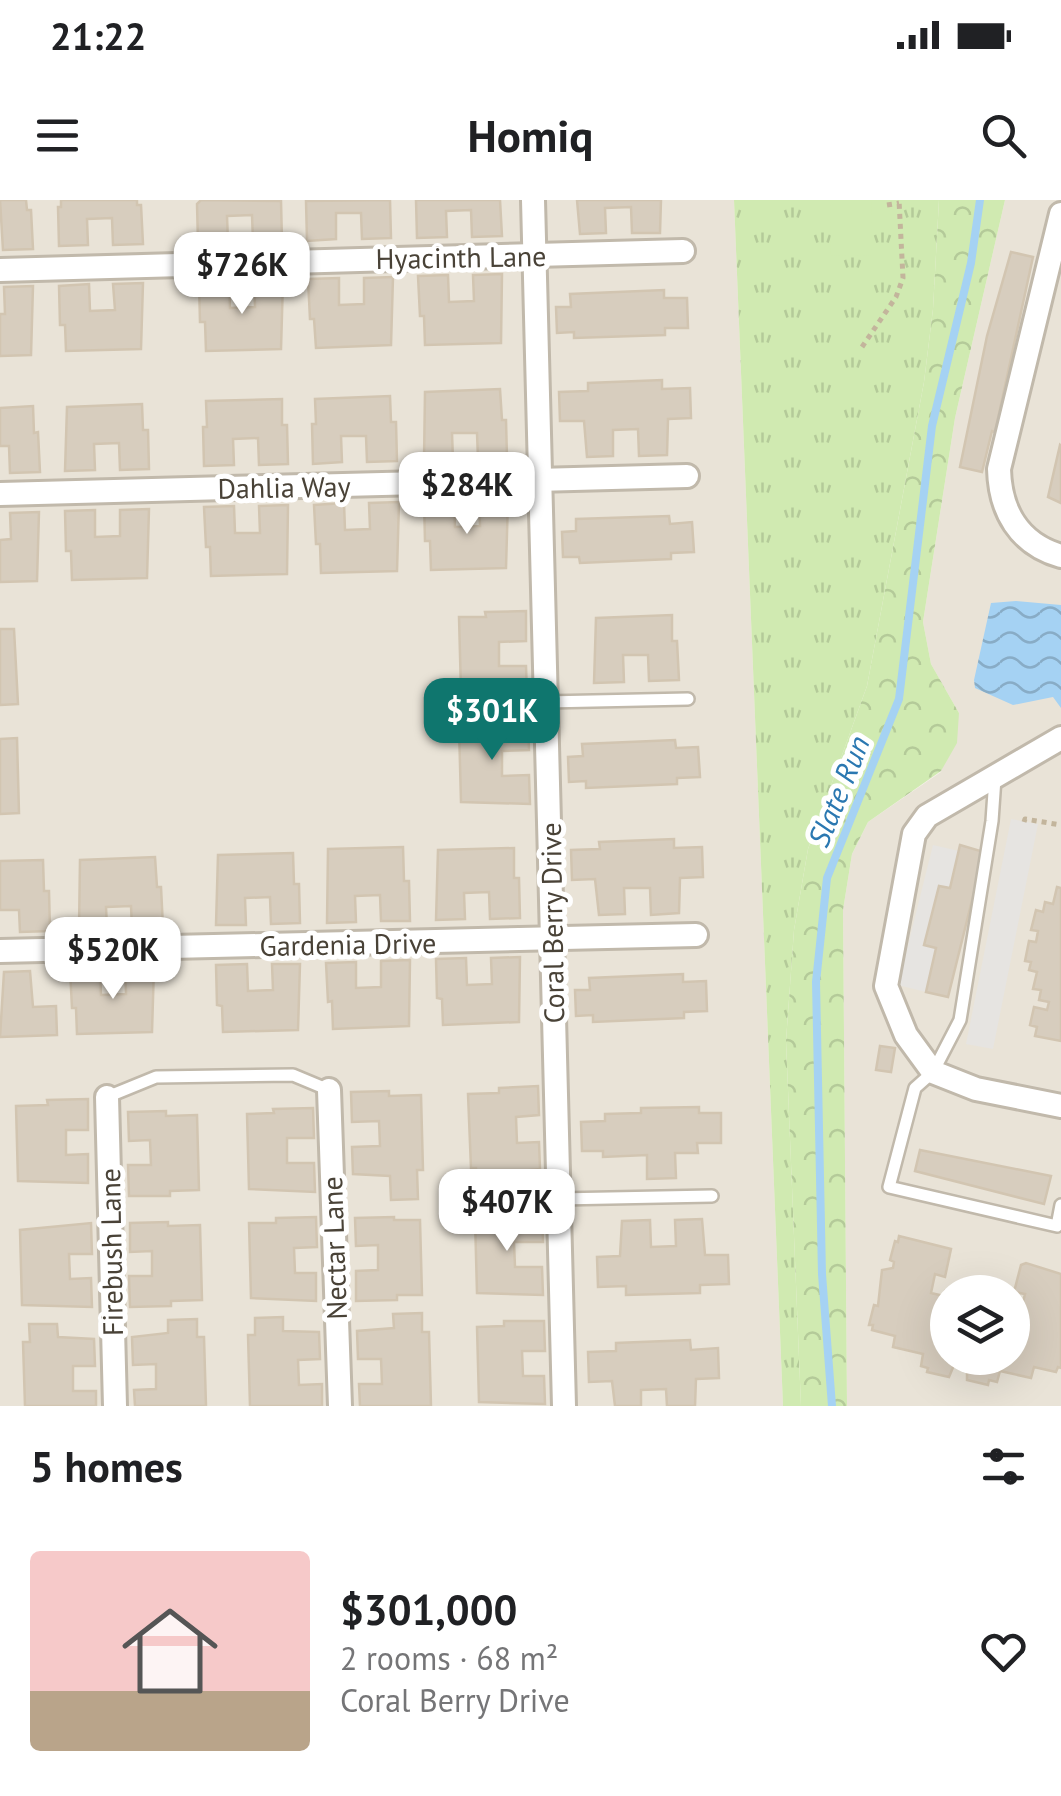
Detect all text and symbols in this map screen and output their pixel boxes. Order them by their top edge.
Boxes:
text: 21:22 [50,11,146,60]
text: Homiq [468,106,593,164]
icon: menu [30,108,85,163]
icon: search [976,108,1031,163]
pin: $726K [172,232,312,317]
street label: Hyacinth Lane [375,237,547,277]
text: $726K [196,243,288,285]
pin: $284K [397,452,537,537]
text: $284K [421,463,513,505]
street label: Dahlia Way [217,467,351,507]
pin: $301K [422,678,562,763]
text: $301K [446,689,538,731]
water label: Slate Run [798,730,878,852]
street label: Coral Berry Drive [532,822,572,1024]
pin: $520K [43,917,183,1002]
street label: Gardenia Drive [259,924,437,964]
text: $520K [67,928,159,970]
street label: Firebush Lane [91,1168,131,1336]
pin: $407K [437,1169,577,1254]
street label: Nectar Lane [313,1176,355,1320]
text: $407K [461,1180,553,1222]
map controls [930,1275,1030,1375]
button: layers [930,1275,1030,1375]
text: 5 homes [30,1439,183,1494]
icon: filters [976,1439,1031,1494]
text: $301,000 [340,1582,517,1637]
icon: home [110,1591,230,1711]
icon: heart [976,1624,1031,1679]
text: 2 rooms · 68 m² [340,1637,558,1679]
text: Coral Berry Drive [340,1679,570,1721]

